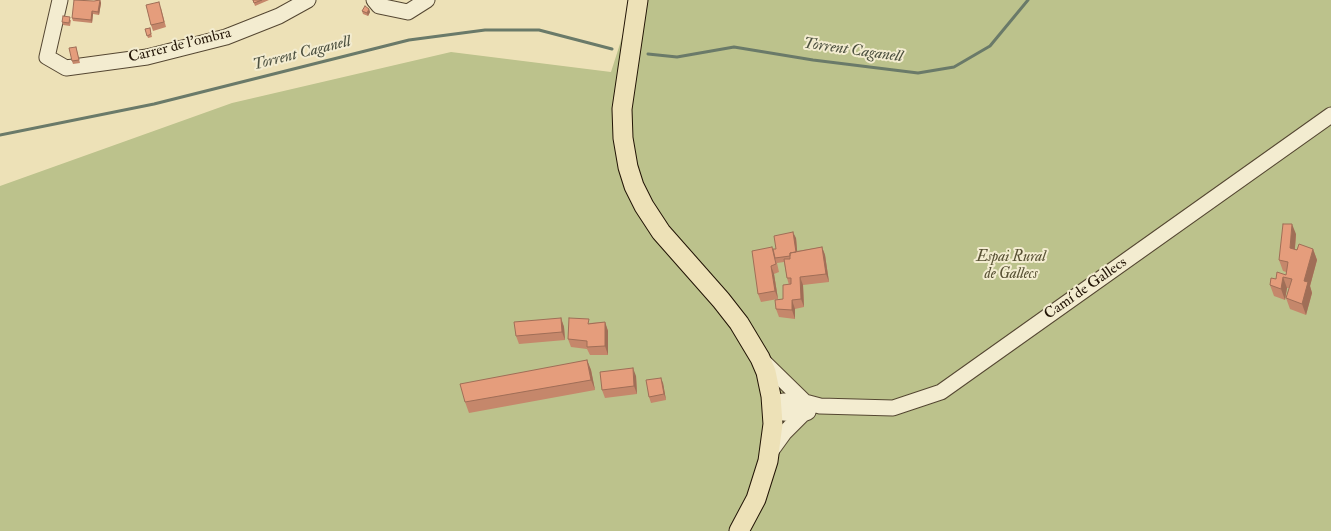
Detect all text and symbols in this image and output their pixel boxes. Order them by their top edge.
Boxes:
street label: Carrer de l'ombra [127,25,233,67]
water label: Torrent Caganell [251,33,353,75]
water label: Torrent Caganell [802,35,904,67]
park label: Espai Rural de Gallecs [976,249,1046,284]
street label: Camí de Gallecs [1041,254,1131,324]

